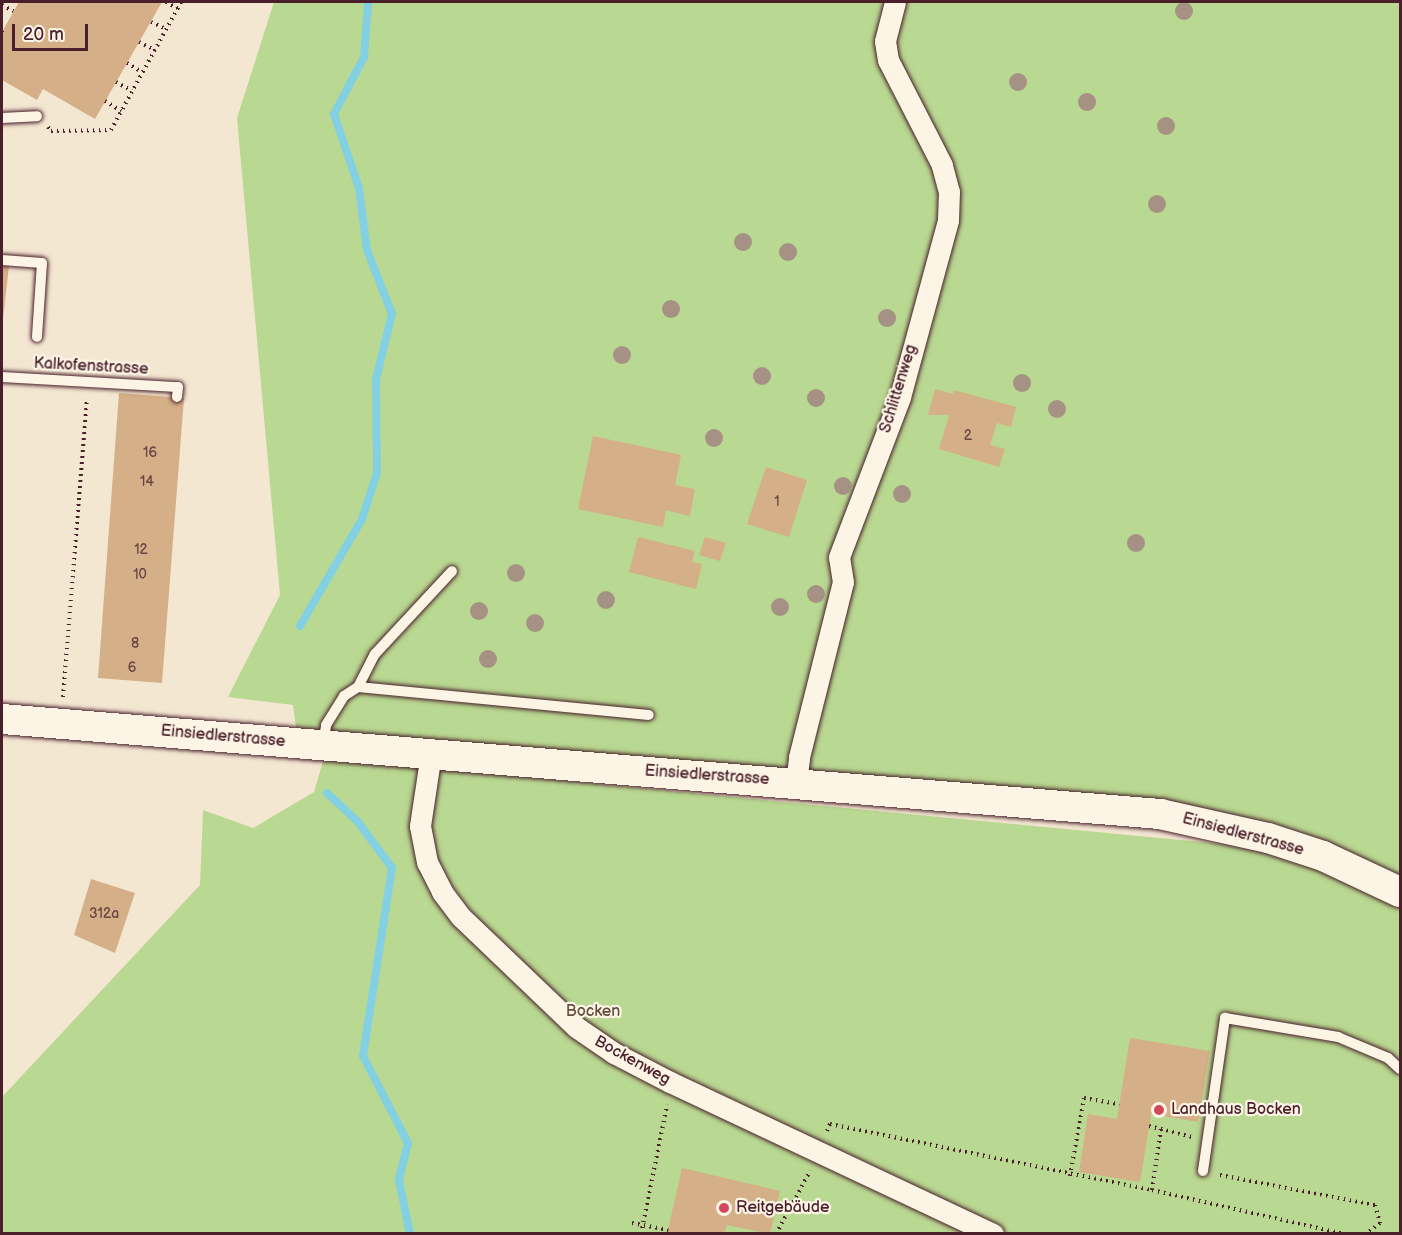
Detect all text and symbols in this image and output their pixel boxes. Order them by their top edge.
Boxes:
scale bar [15,12,92,50]
text: 20 m [23,24,64,45]
street label: Schlittenweg [876,342,922,436]
street label: Kalkofenstrasse [33,354,149,380]
house number: 2 [964,428,972,444]
house number: 16 [143,445,157,461]
house number: 14 [140,474,154,490]
house number: 1 [774,494,780,510]
house number: 12 [134,542,148,558]
house number: 10 [133,567,147,583]
house number: 8 [131,636,139,652]
house number: 6 [128,660,136,676]
street label: Einsiedlerstrasse [160,722,286,752]
street label: Einsiedlerstrasse [644,762,770,790]
street label: Einsiedlerstrasse [1180,810,1306,860]
house number: 312a [89,906,119,922]
park label: Bocken [566,1002,620,1022]
street label: Bockenweg [591,1032,673,1090]
place label: Landhaus Bocken [1171,1100,1301,1120]
marker: Landhaus Bocken [1152,1103,1166,1117]
place label: Reitgebäude [736,1198,829,1218]
marker: Reitgebäude [717,1201,731,1215]

